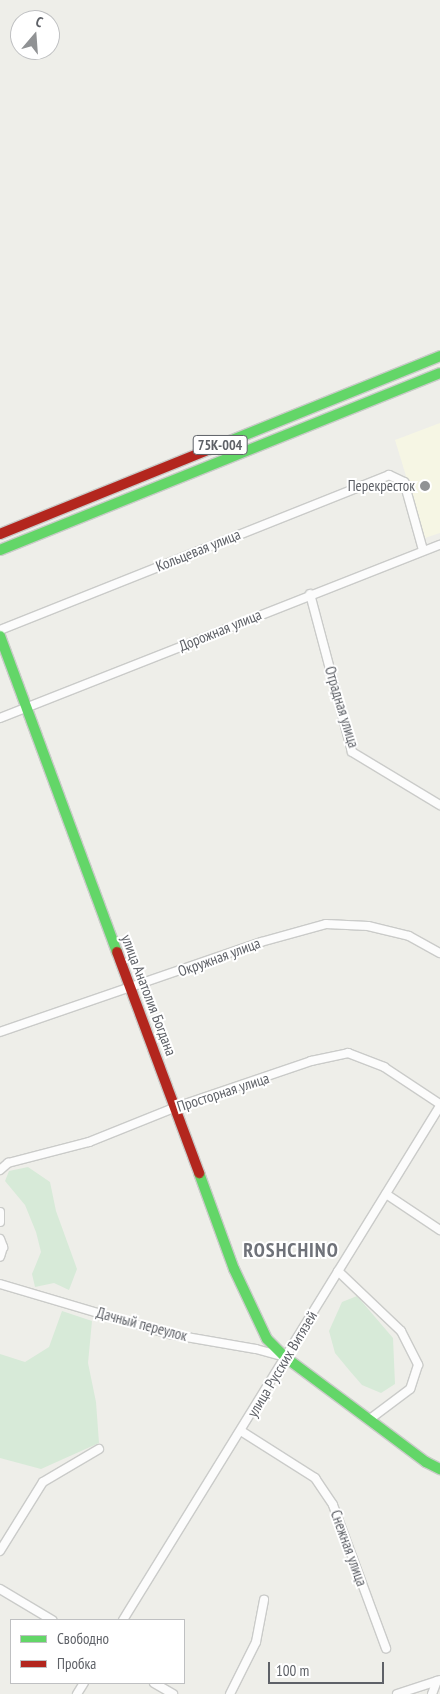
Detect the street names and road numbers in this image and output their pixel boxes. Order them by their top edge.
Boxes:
road number: 75К-004 [192,434,248,456]
street label: Кольцевая улица [153,525,243,575]
street label: Дорожная улица [176,605,264,655]
street label: Отрадная улица [321,664,363,750]
street label: улица Анатолия Богдана [118,932,180,1058]
street label: Окружная улица [175,934,263,980]
street label: Просторная улица [175,1069,271,1115]
street label: Дачный переулок [95,1303,189,1345]
street label: улица Русских Витязей [243,1308,321,1420]
street label: Снежная улица [327,1507,371,1589]

